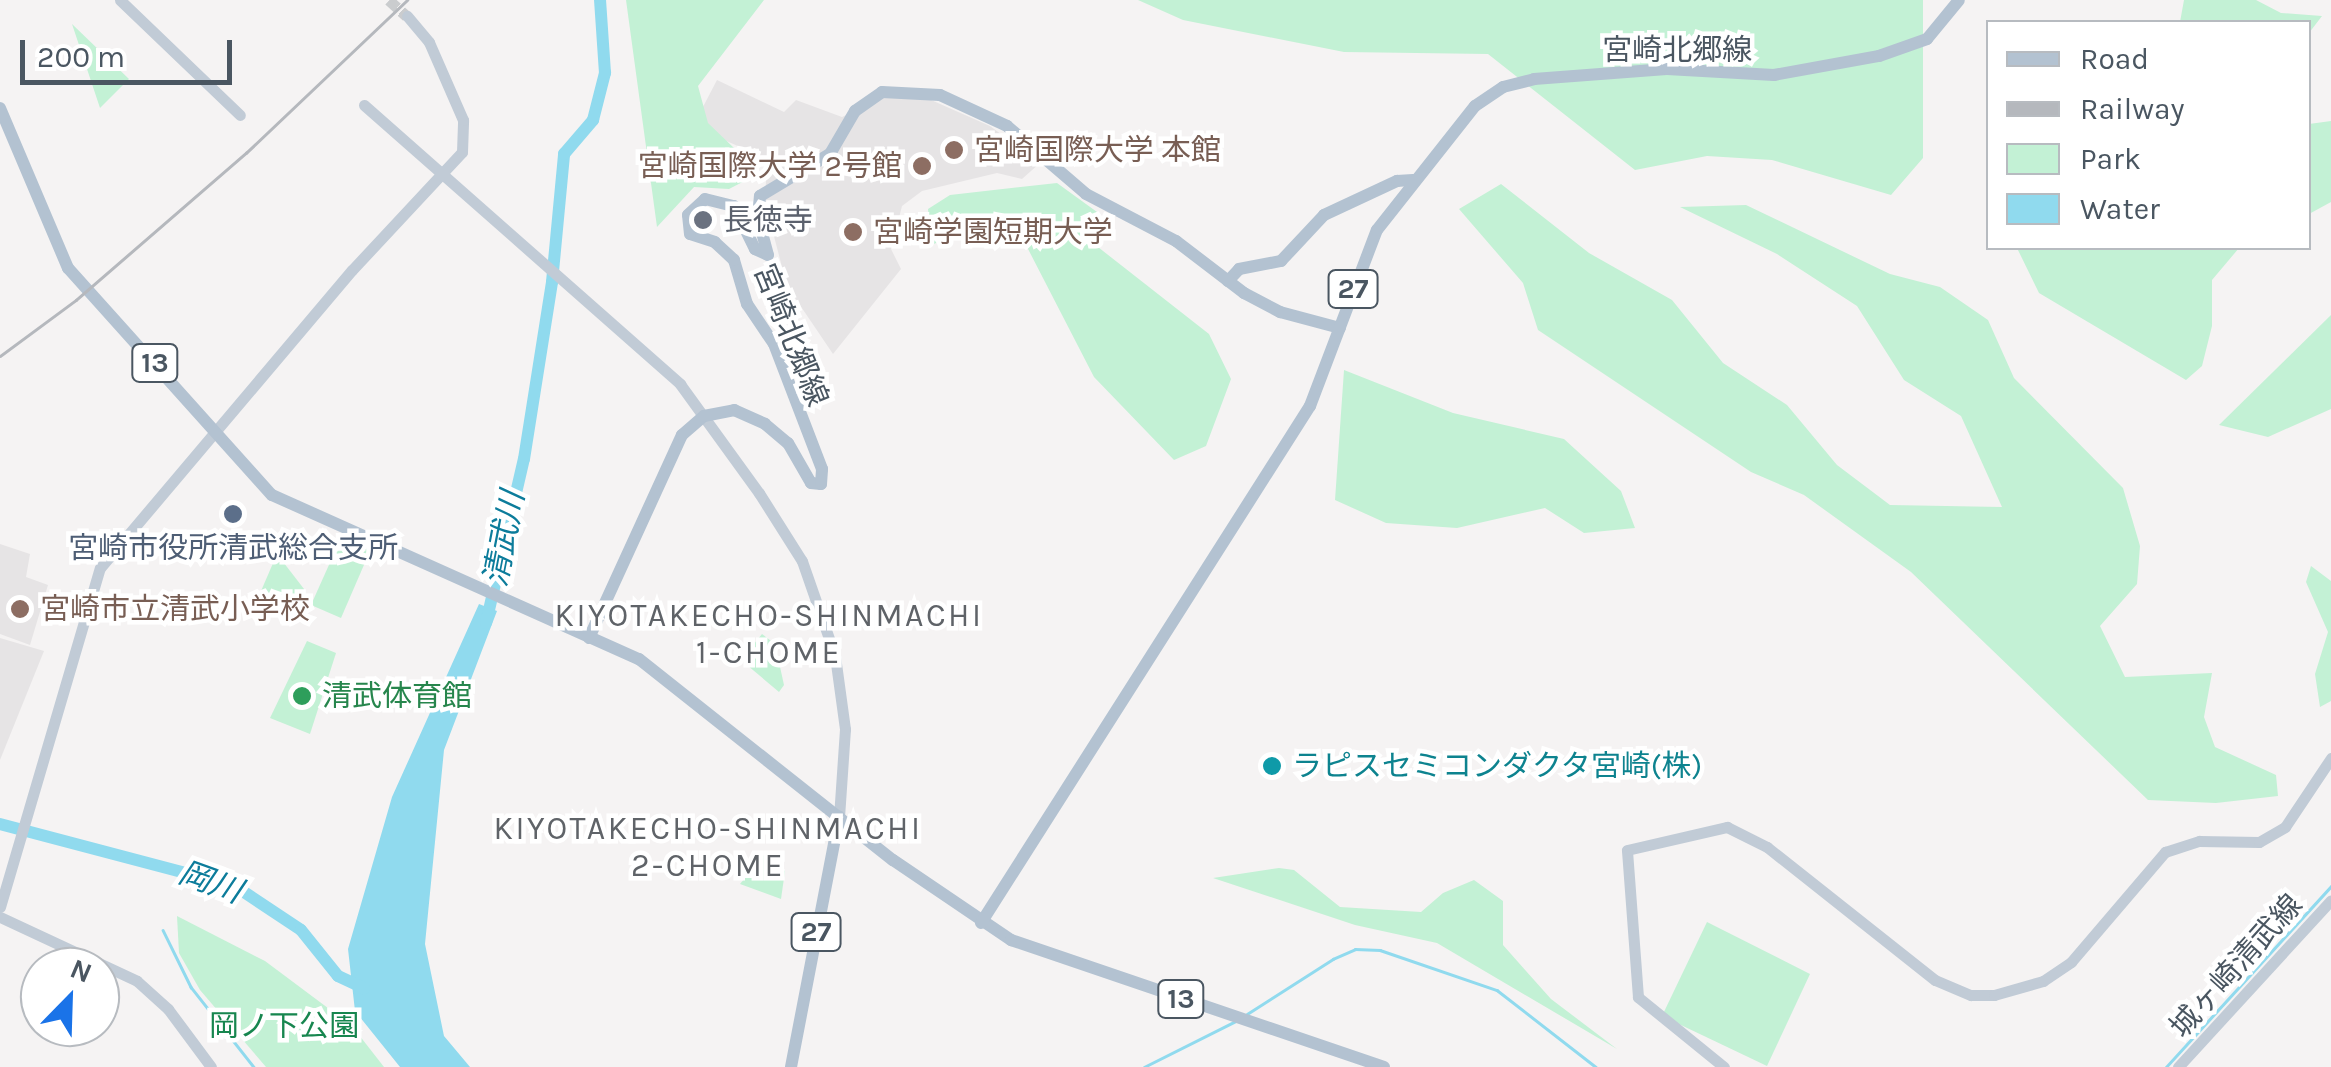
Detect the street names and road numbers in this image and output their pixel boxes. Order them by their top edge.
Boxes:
street label: 宮崎北郷線 [1602,32,1752,68]
street label: 宮崎北郷線 [746,259,836,411]
road number: 27 [1326,266,1380,312]
road number: 13 [130,340,180,386]
street label: 城ヶ崎清武線 [2162,887,2310,1045]
road number: 27 [788,909,844,955]
road number: 13 [1156,976,1206,1022]

